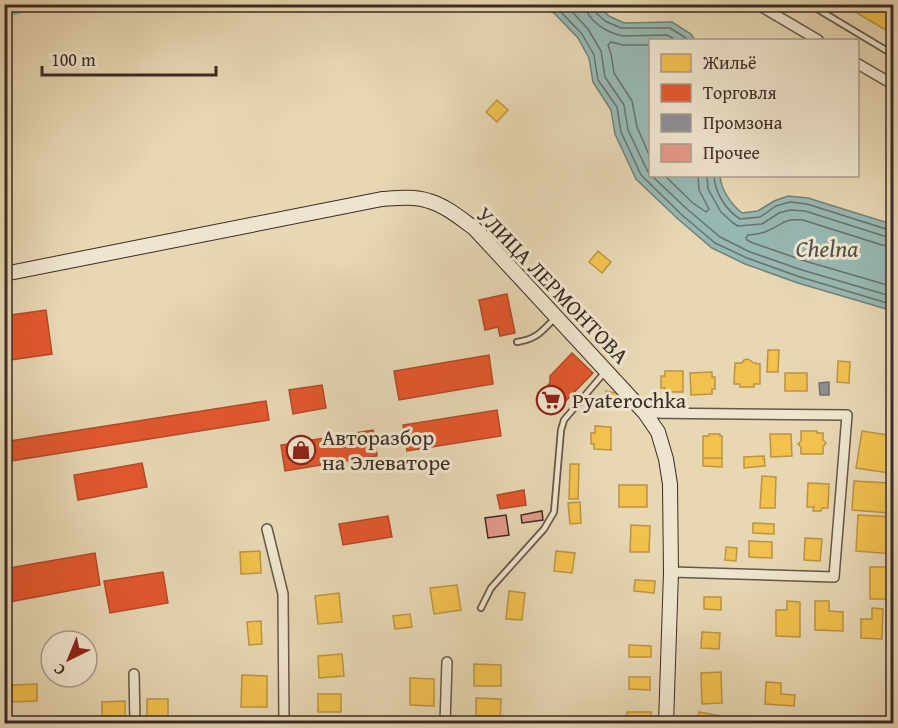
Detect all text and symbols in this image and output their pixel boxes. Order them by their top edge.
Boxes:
scale bar [42,39,216,77]
legend [649,39,859,177]
text: 100 m [51,46,96,73]
text: Жильё [702,49,757,76]
text: Торговля [703,79,777,106]
text: Промзона [703,109,783,136]
text: Прочее [703,139,760,166]
street label: УЛИЦА ЛЕРМОНТОВА [469,199,637,371]
water label: Chelna [796,231,858,266]
supermarket icon: Pyaterochka [535,384,567,416]
place label: Pyaterochka [572,384,687,416]
place label: Авторазбор на Элеваторе [322,421,450,478]
shop icon: Авторазбор на Элеваторе [285,434,317,466]
north arrow [39,629,99,689]
text: С [47,658,70,682]

